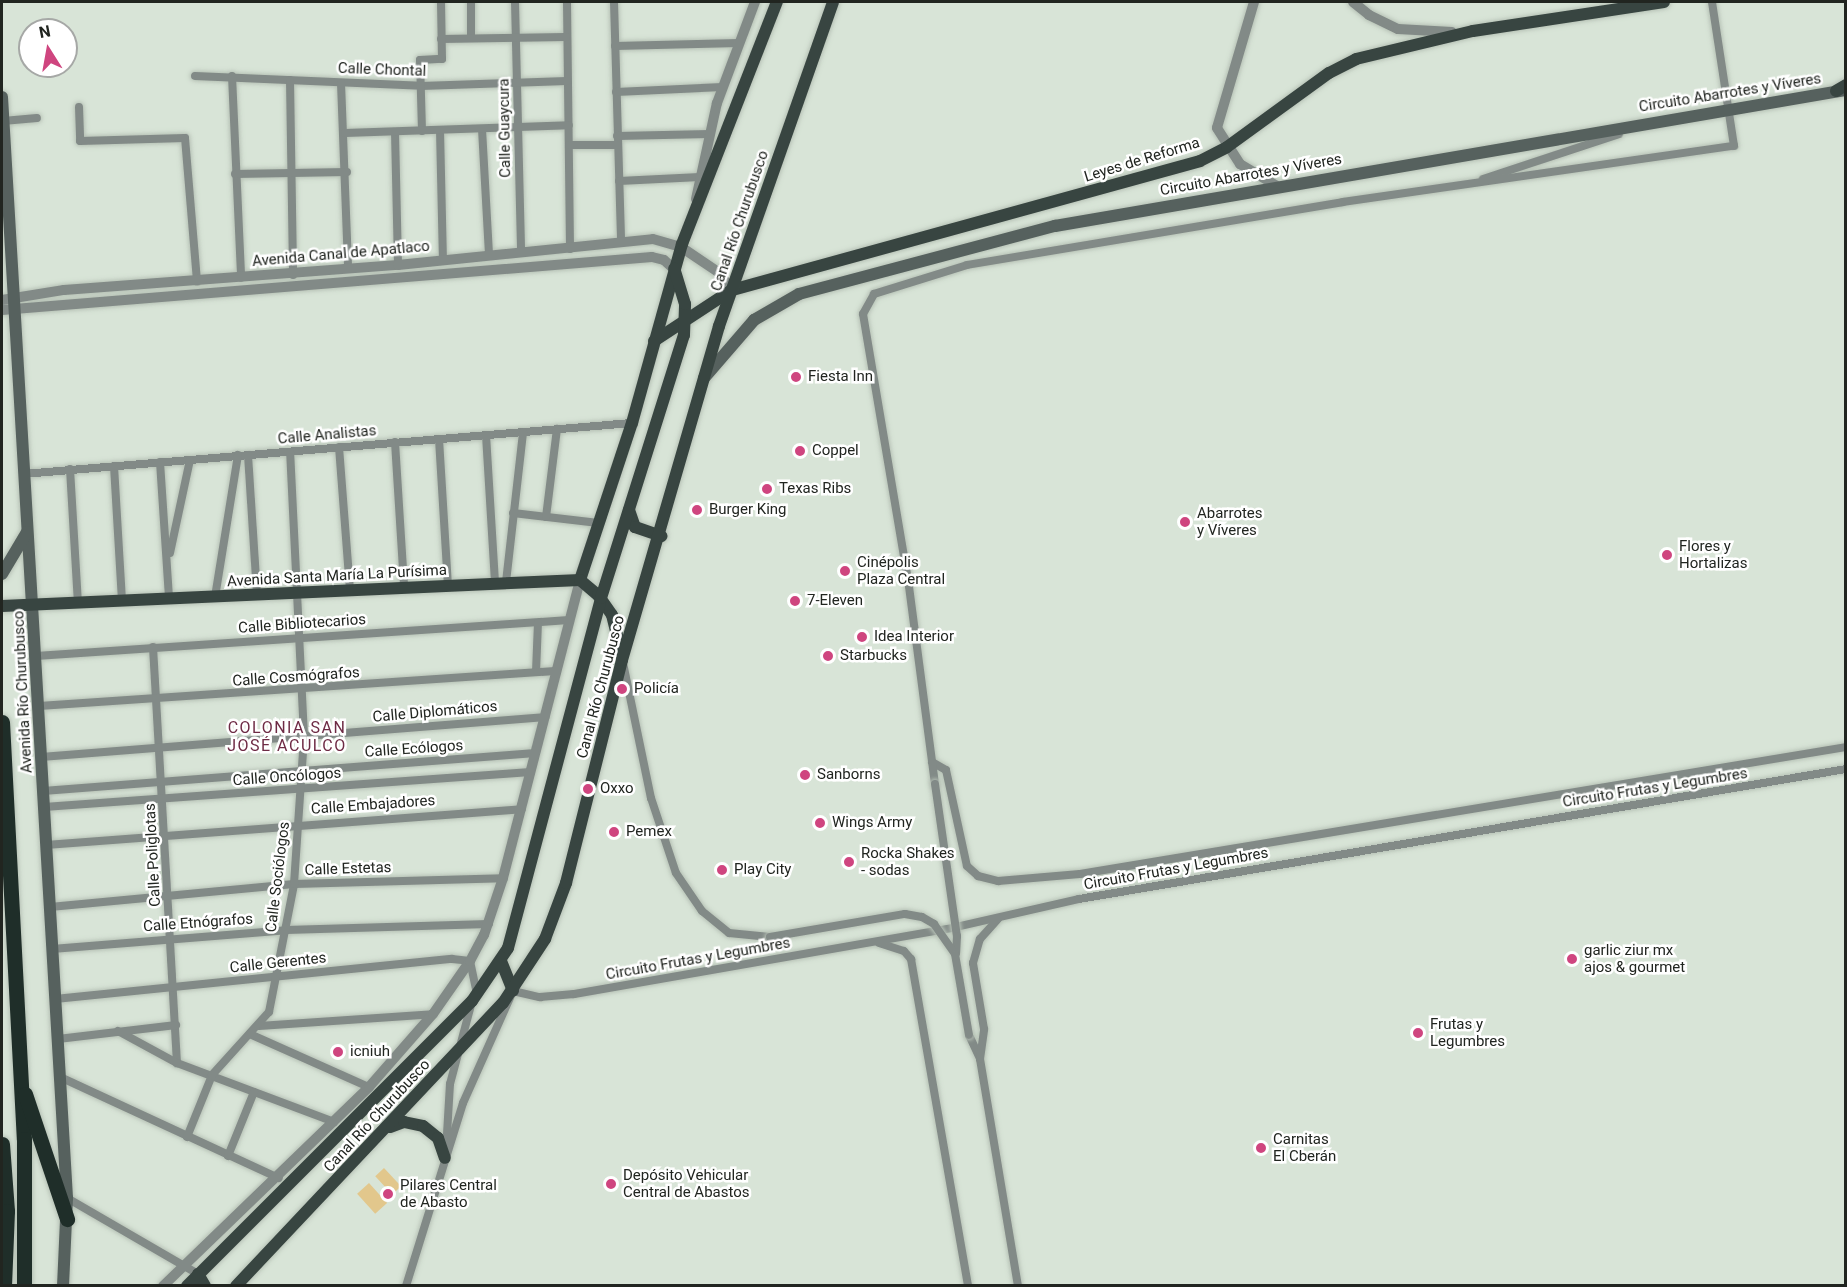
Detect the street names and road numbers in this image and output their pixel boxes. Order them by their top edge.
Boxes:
street label: Calle Chontal [337,59,427,81]
street label: Circuito Abarrotes y Víveres [1638,70,1822,116]
street label: Calle Guaycura [495,78,515,178]
street label: Leyes de Reforma [1082,134,1202,186]
street label: Canal Río Churubusco [707,148,773,294]
street label: Circuito Abarrotes y Víveres [1159,150,1343,200]
street label: Avenida Canal de Apatlaco [251,237,431,271]
street label: Calle Analistas [277,422,377,448]
street label: Avenida Santa María La Purísima [227,561,447,591]
street label: Avenida Río Churubusco [10,610,36,774]
street label: Calle Bibliotecarios [237,611,367,637]
street label: Canal Río Churubusco [573,613,629,761]
street label: Calle Cosmógrafos [232,664,360,690]
street label: Calle Diplomáticos [372,698,498,726]
street label: Calle Ecólogos [364,737,464,761]
street label: Calle Oncólogos [232,764,342,790]
street label: Circuito Frutas y Legumbres [1561,764,1749,812]
street label: Calle Embajadores [310,792,436,818]
street label: Calle Poliglotas [141,803,165,907]
street label: Calle Sociólogos [262,821,294,933]
street label: Circuito Frutas y Legumbres [1082,844,1270,894]
street label: Calle Estetas [304,858,392,880]
street label: Calle Etnógrafos [142,910,254,936]
street label: Circuito Frutas y Legumbres [604,934,792,984]
street label: Calle Gerentes [229,949,327,977]
street label: Canal Río Churubusco [320,1056,434,1176]

